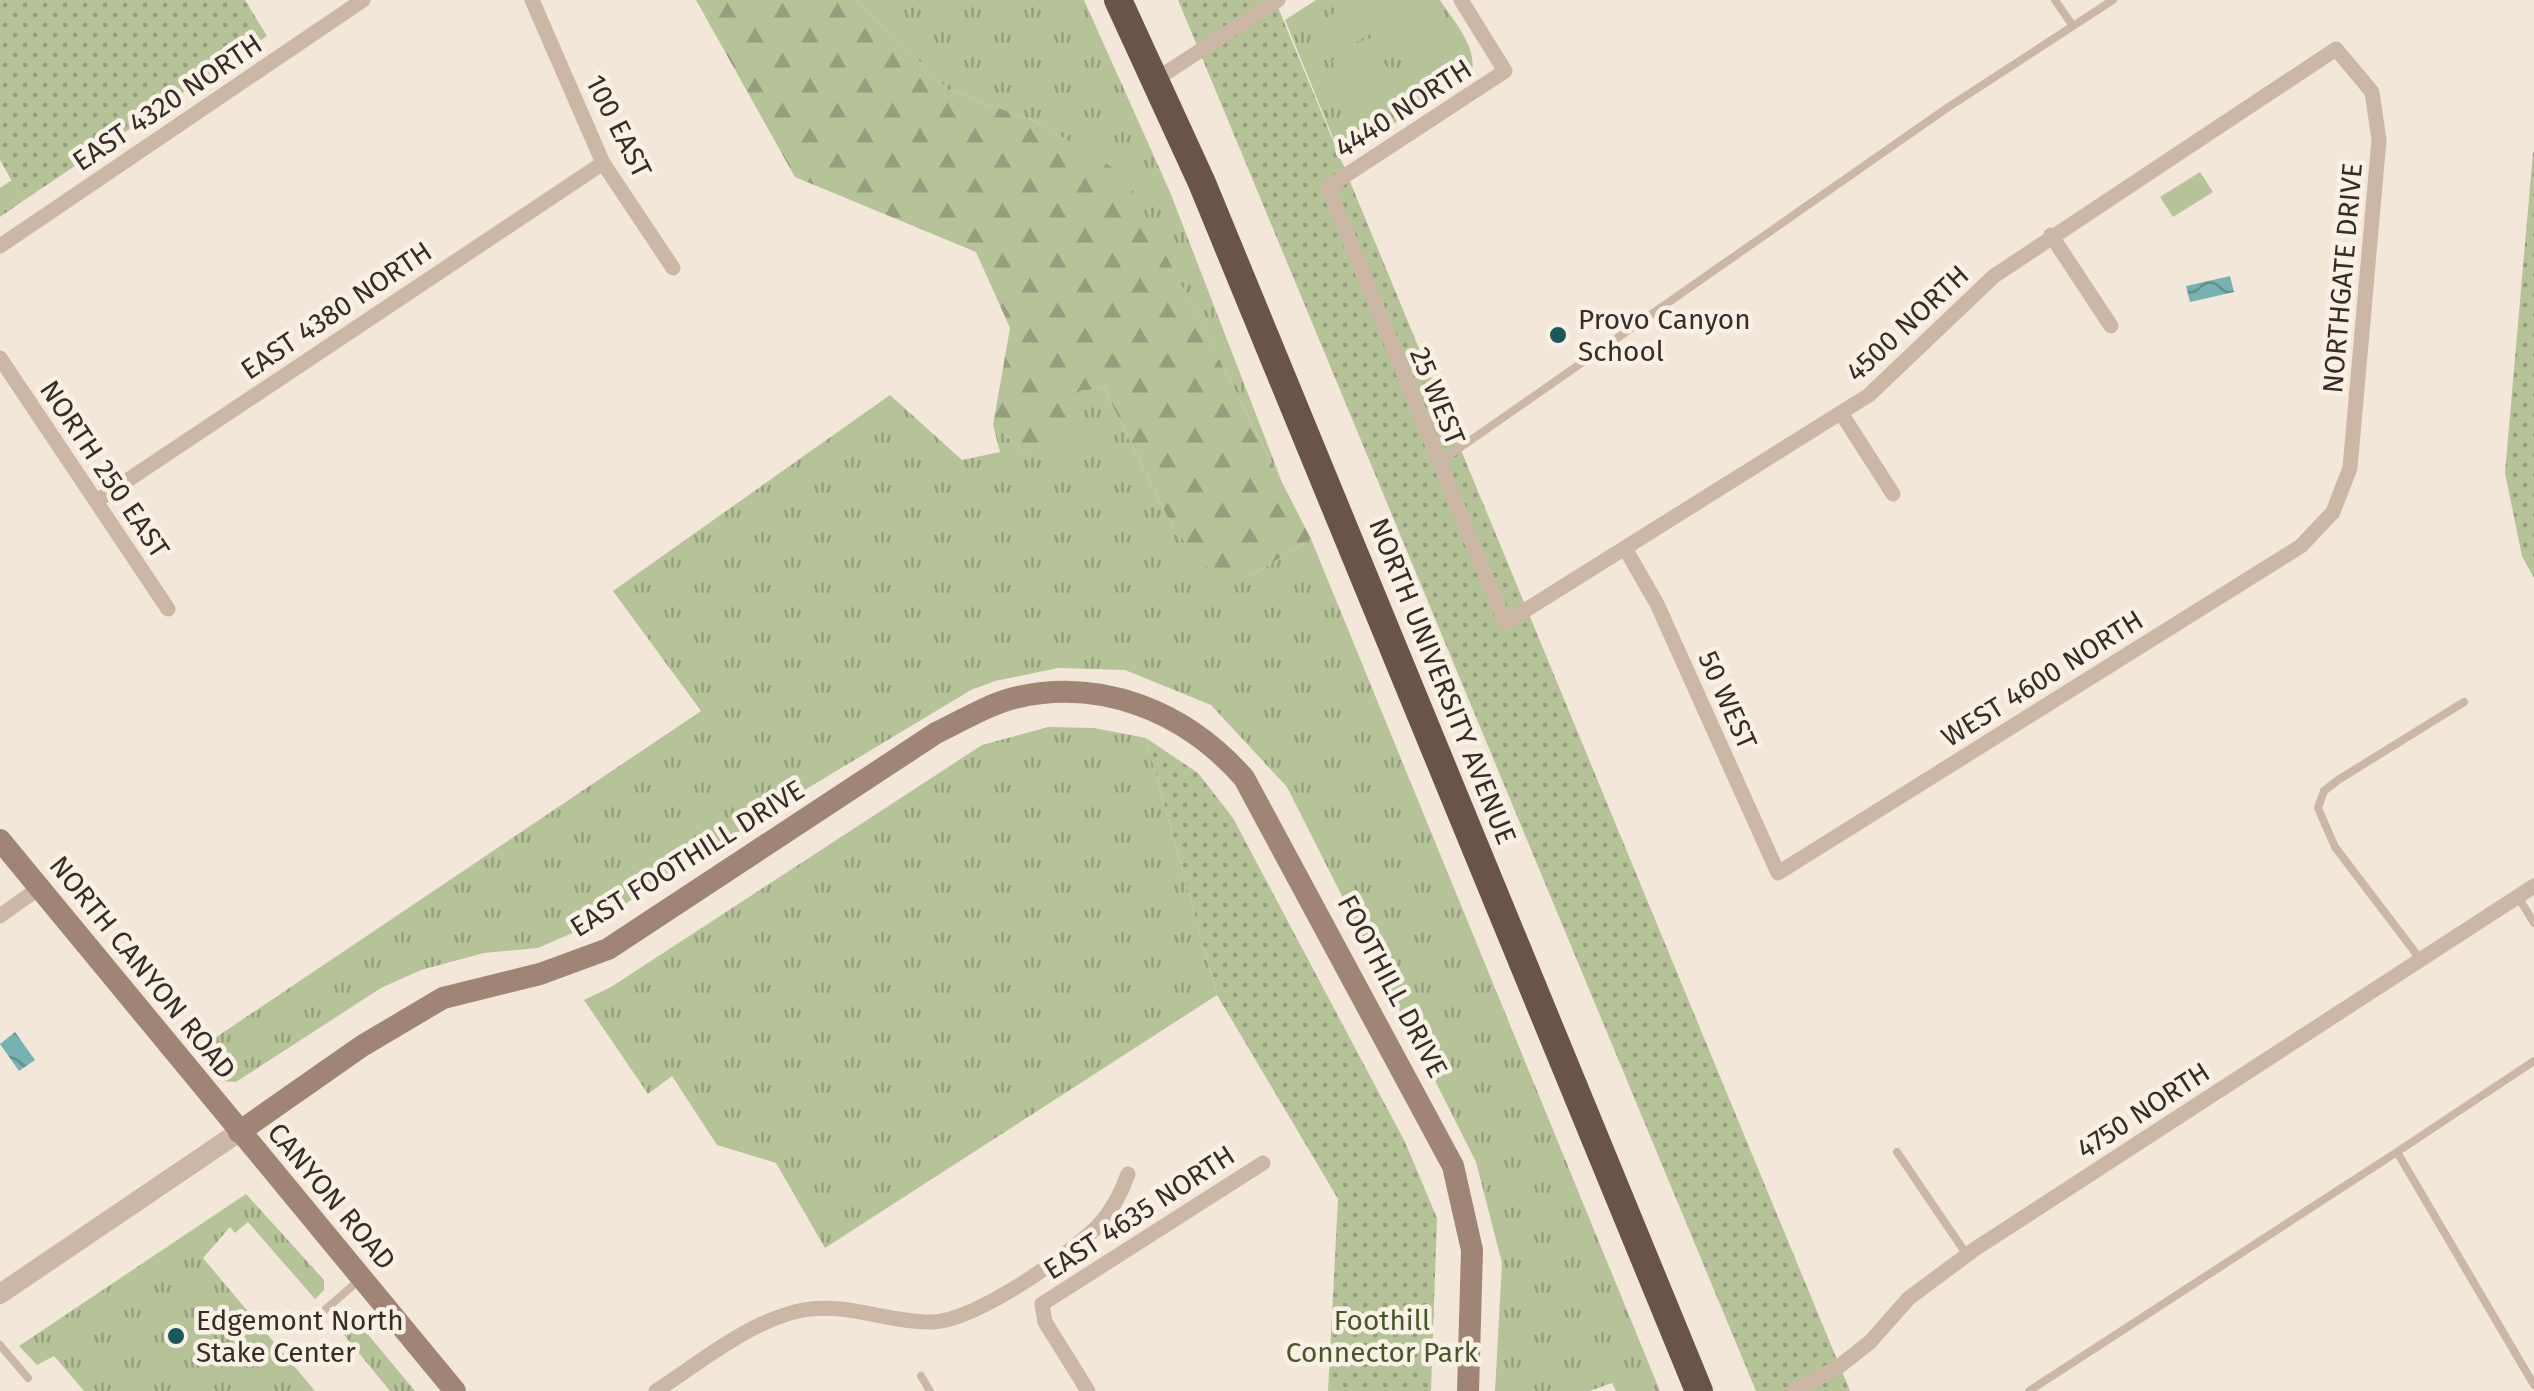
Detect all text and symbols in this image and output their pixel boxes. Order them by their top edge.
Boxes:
street label: EAST 4320 NORTH [66,27,268,178]
street label: 4440 NORTH [1329,52,1478,165]
street label: 100 EAST [579,69,659,184]
street label: NORTHGATE DRIVE [2316,161,2369,395]
street label: EAST 4380 NORTH [235,234,438,386]
street label: 4500 NORTH [1839,258,1976,389]
place label: Provo Canyon School [1578,303,1751,368]
marker: Provo Canyon School [1547,324,1569,346]
street label: 25 WEST [1403,343,1472,450]
street label: NORTH 250 EAST [33,374,176,565]
street label: NORTH UNIVERSITY AVENUE [1362,513,1523,849]
street label: WEST 4600 NORTH [1935,603,2149,754]
street label: 50 WEST [1691,646,1764,755]
street label: EAST FOOTHILL DRIVE [564,773,810,944]
street label: NORTH CANYON ROAD [43,849,243,1085]
street label: FOOTHILL DRIVE [1331,889,1455,1083]
street label: 4750 NORTH [2071,1055,2216,1166]
street label: CANYON ROAD [261,1116,402,1276]
street label: EAST 4635 NORTH [1038,1138,1241,1286]
place label: Edgemont North Stake Center [196,1304,404,1369]
park label: Foothill Connector Park [1286,1304,1479,1369]
marker: Edgemont North Stake Center [165,1325,187,1347]

